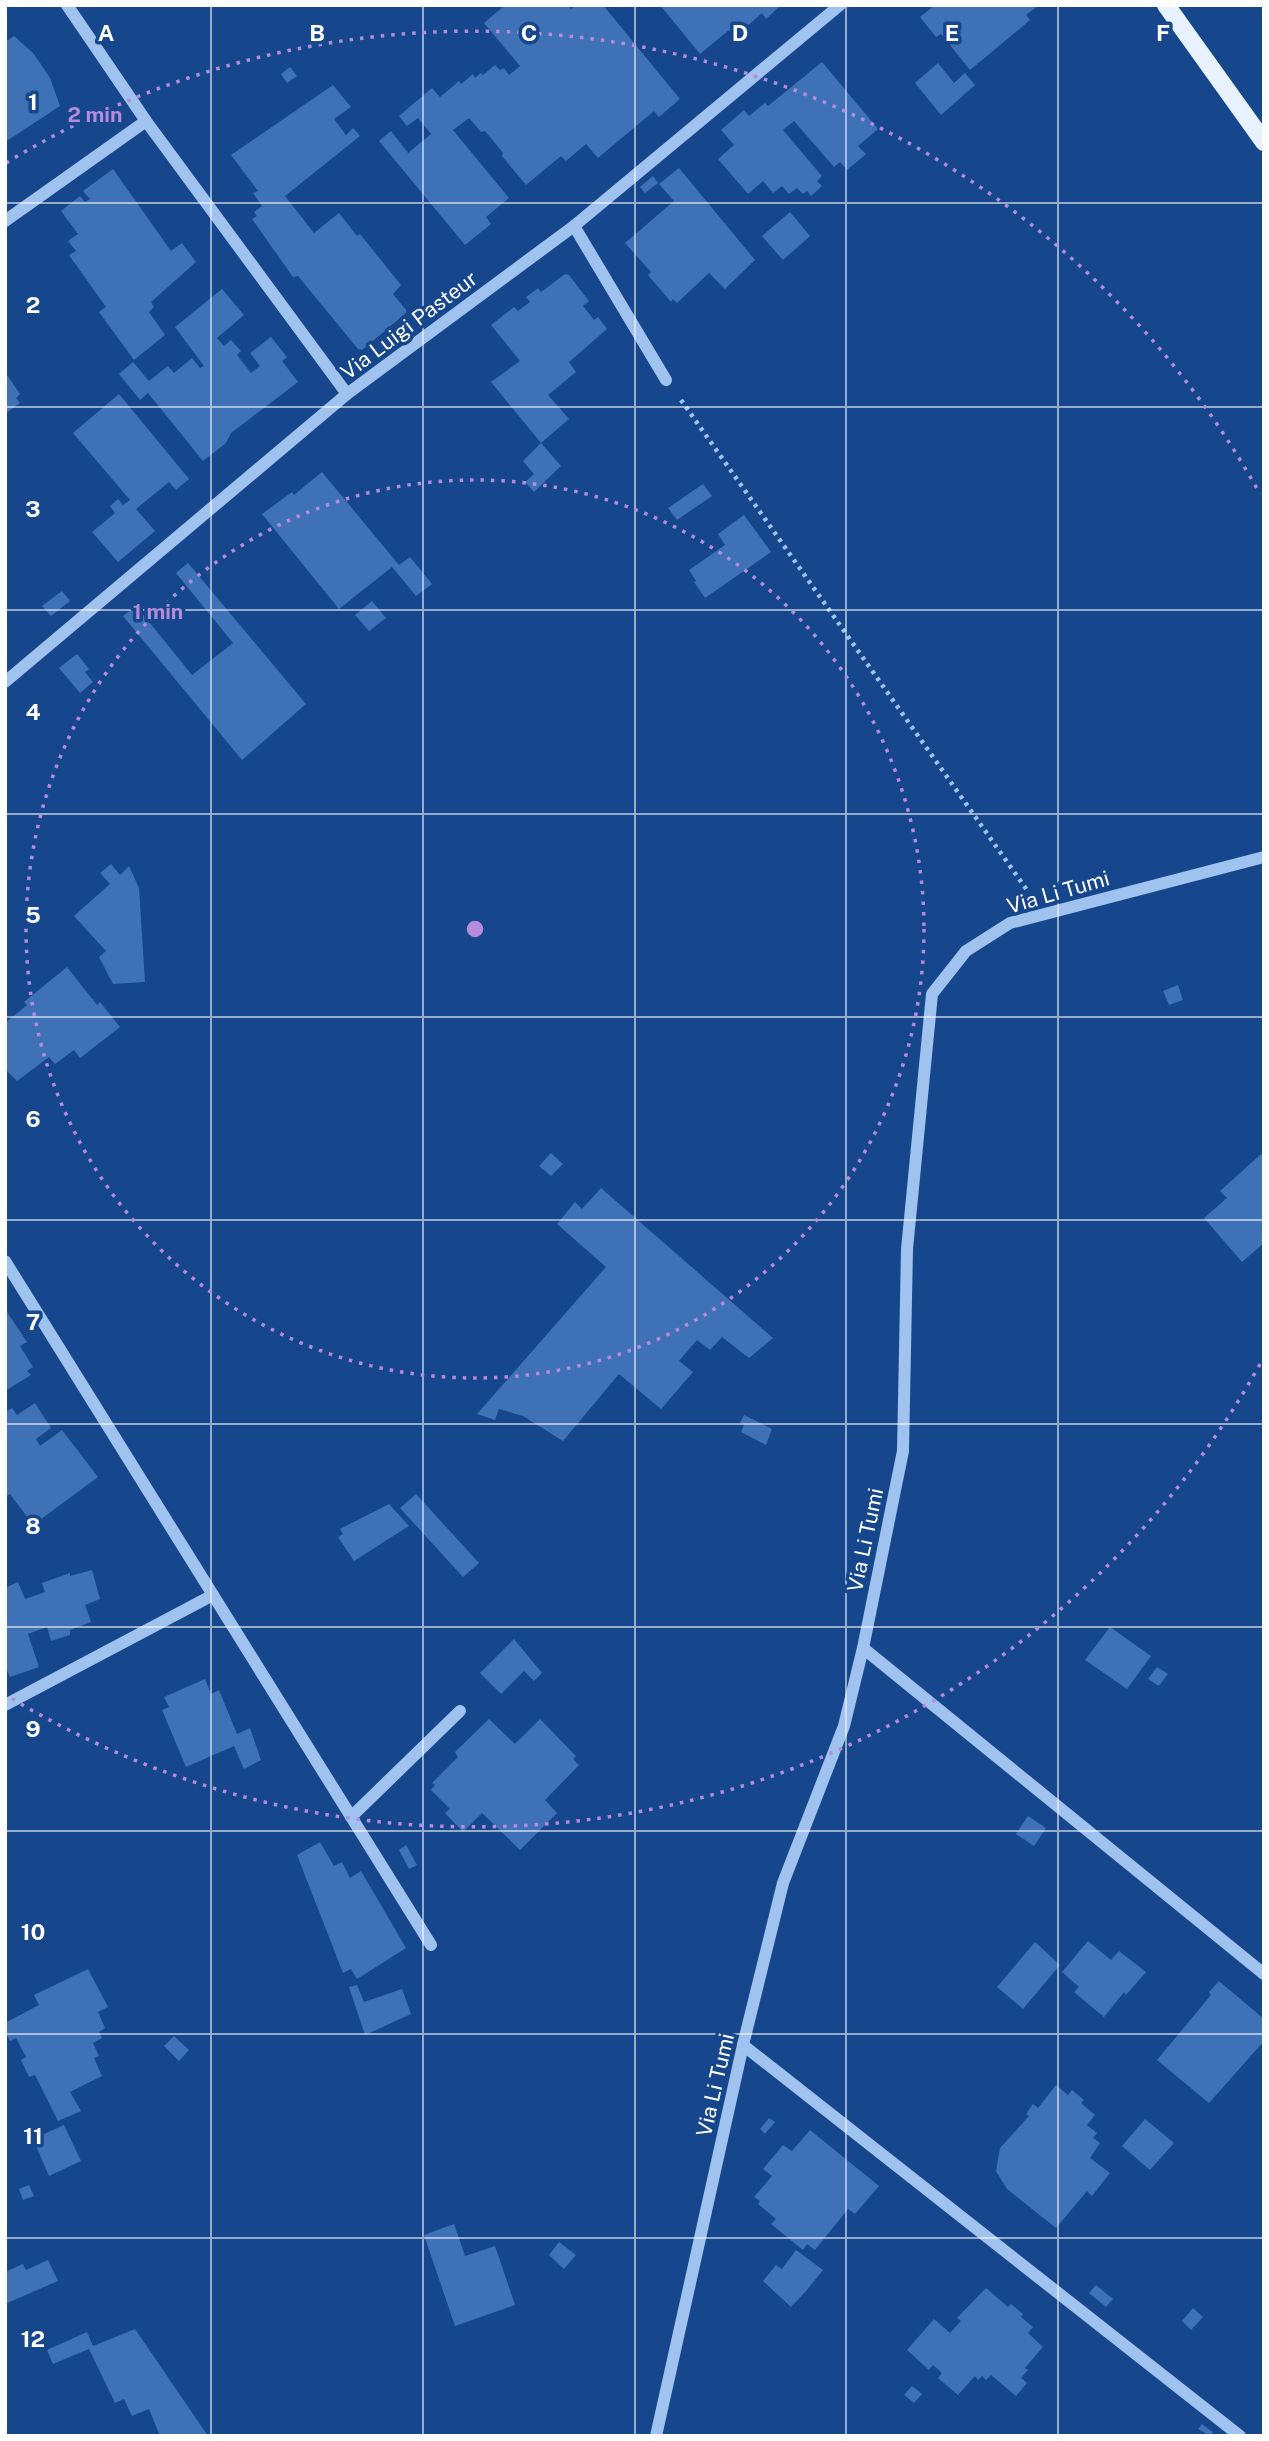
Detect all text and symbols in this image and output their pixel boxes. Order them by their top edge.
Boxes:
text: A [98,19,115,46]
text: B [309,19,325,46]
text: C [521,19,537,46]
text: D [732,19,748,46]
text: E [945,19,959,46]
text: F [1156,19,1170,46]
text: 1 [28,88,38,115]
text: 2 min [67,102,123,127]
street label: Via Luigi Pasteur [336,266,482,384]
text: 2 [26,291,40,318]
text: 3 [25,495,41,522]
text: 1 min [133,599,183,624]
text: 4 [25,698,41,725]
street label: Via Li Tumi [1004,865,1112,919]
text: 5 [25,901,41,928]
centre of rings [463,917,487,941]
text: 6 [25,1105,41,1132]
text: 7 [26,1308,40,1335]
street label: Via Li Tumi [842,1486,888,1594]
text: 8 [25,1512,41,1539]
text: 9 [25,1715,41,1742]
text: 10 [21,1918,45,1945]
street label: Via Li Tumi [691,2031,739,2139]
text: 11 [23,2122,43,2149]
text: 12 [21,2325,45,2352]

